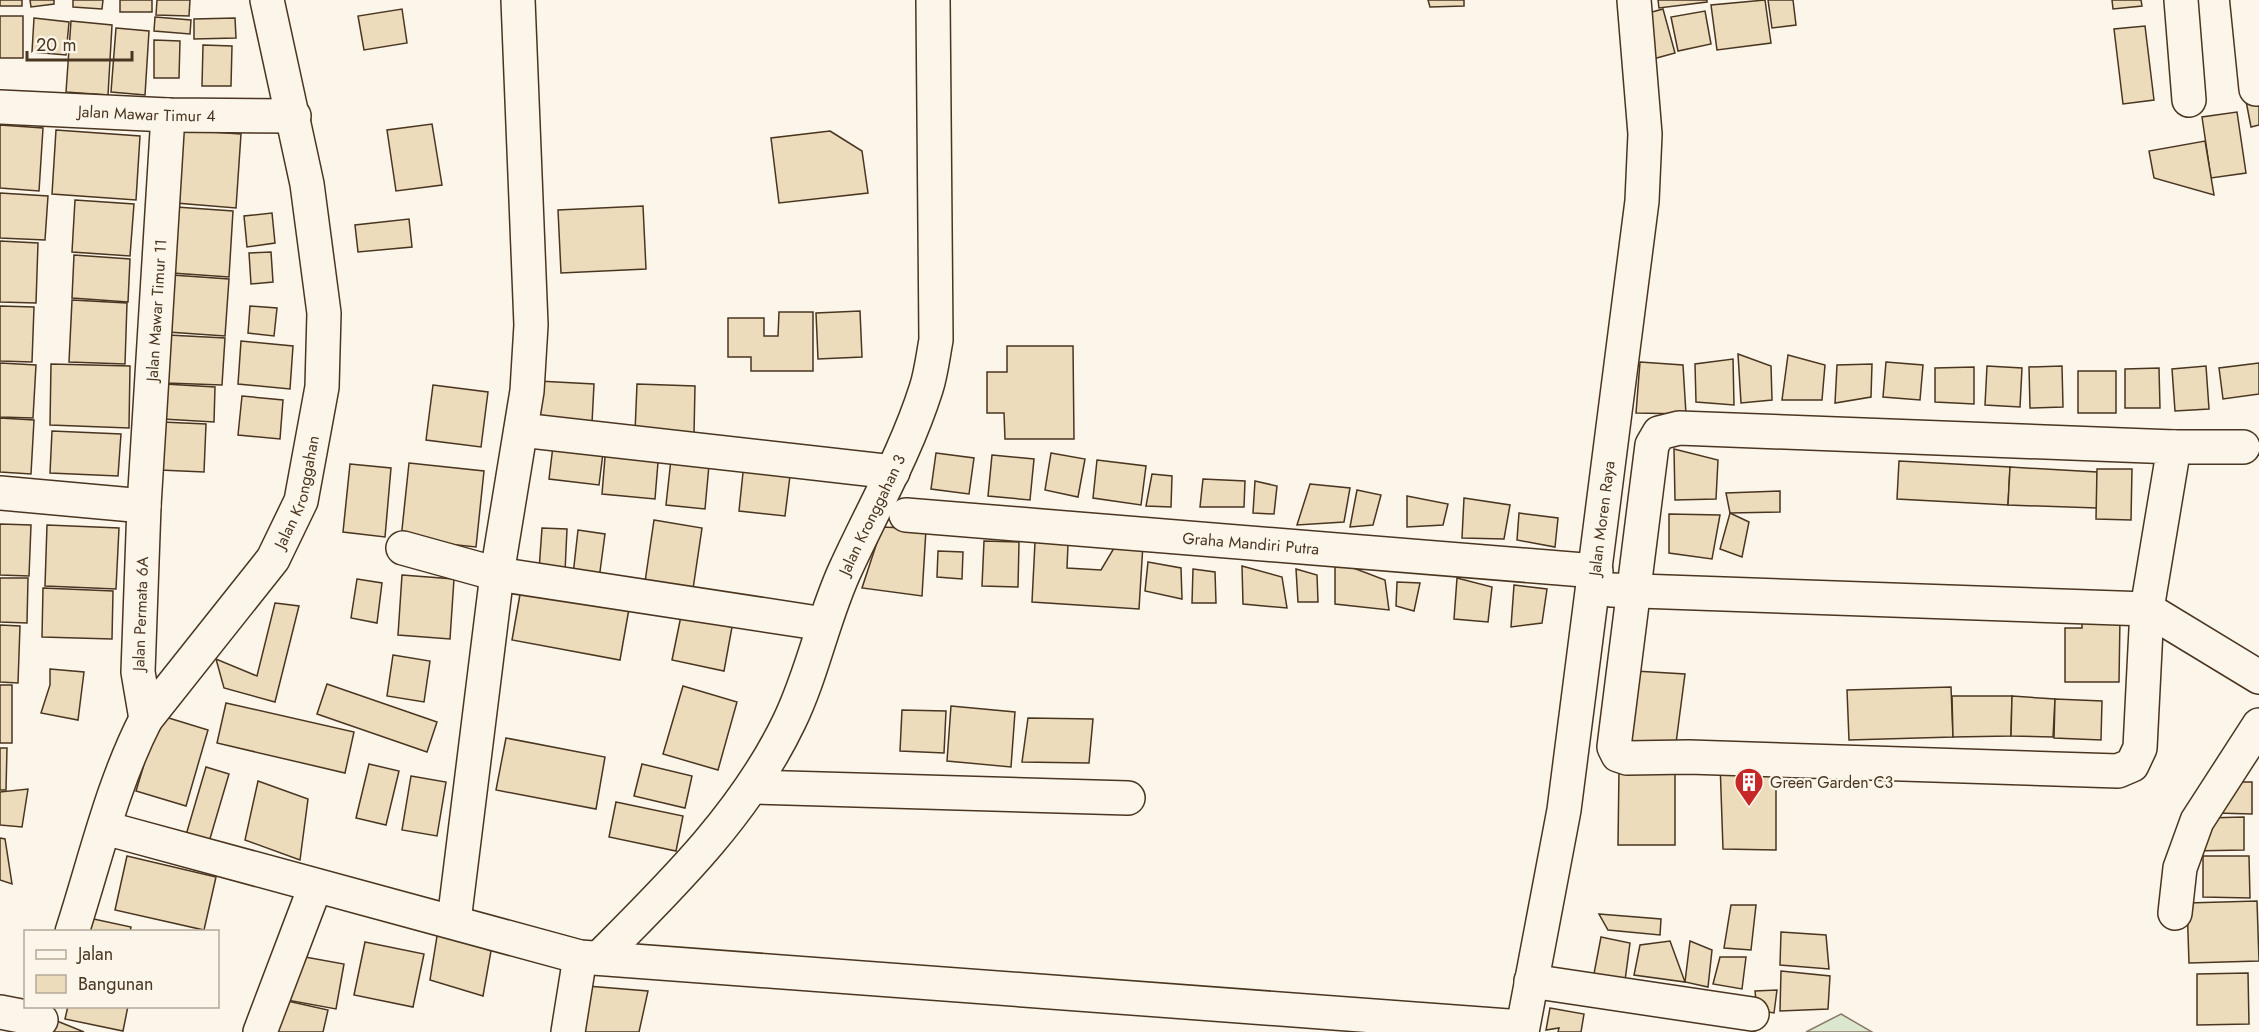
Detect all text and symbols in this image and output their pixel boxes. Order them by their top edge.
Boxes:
scale bar [27,24,132,62]
text: 20 m [36,32,76,58]
street label: Jalan Mawar Timur 4 [75,99,216,127]
street label: Jalan Mawar Timur 11 [140,238,172,384]
street label: Jalan Kronggahan [267,433,324,554]
street label: Jalan Kronggahan 3 [832,450,911,581]
street label: Jalan Moren Raya [1582,459,1620,579]
street label: Graha Mandiri Putra [1182,526,1320,560]
street label: Jalan Permata 6A [126,556,154,673]
building icon: Green Garden C3 [1733,766,1765,808]
place label: Green Garden C3 [1770,771,1893,794]
legend [24,930,219,1008]
text: Jalan [76,941,113,967]
text: Bangunan [78,971,153,997]

